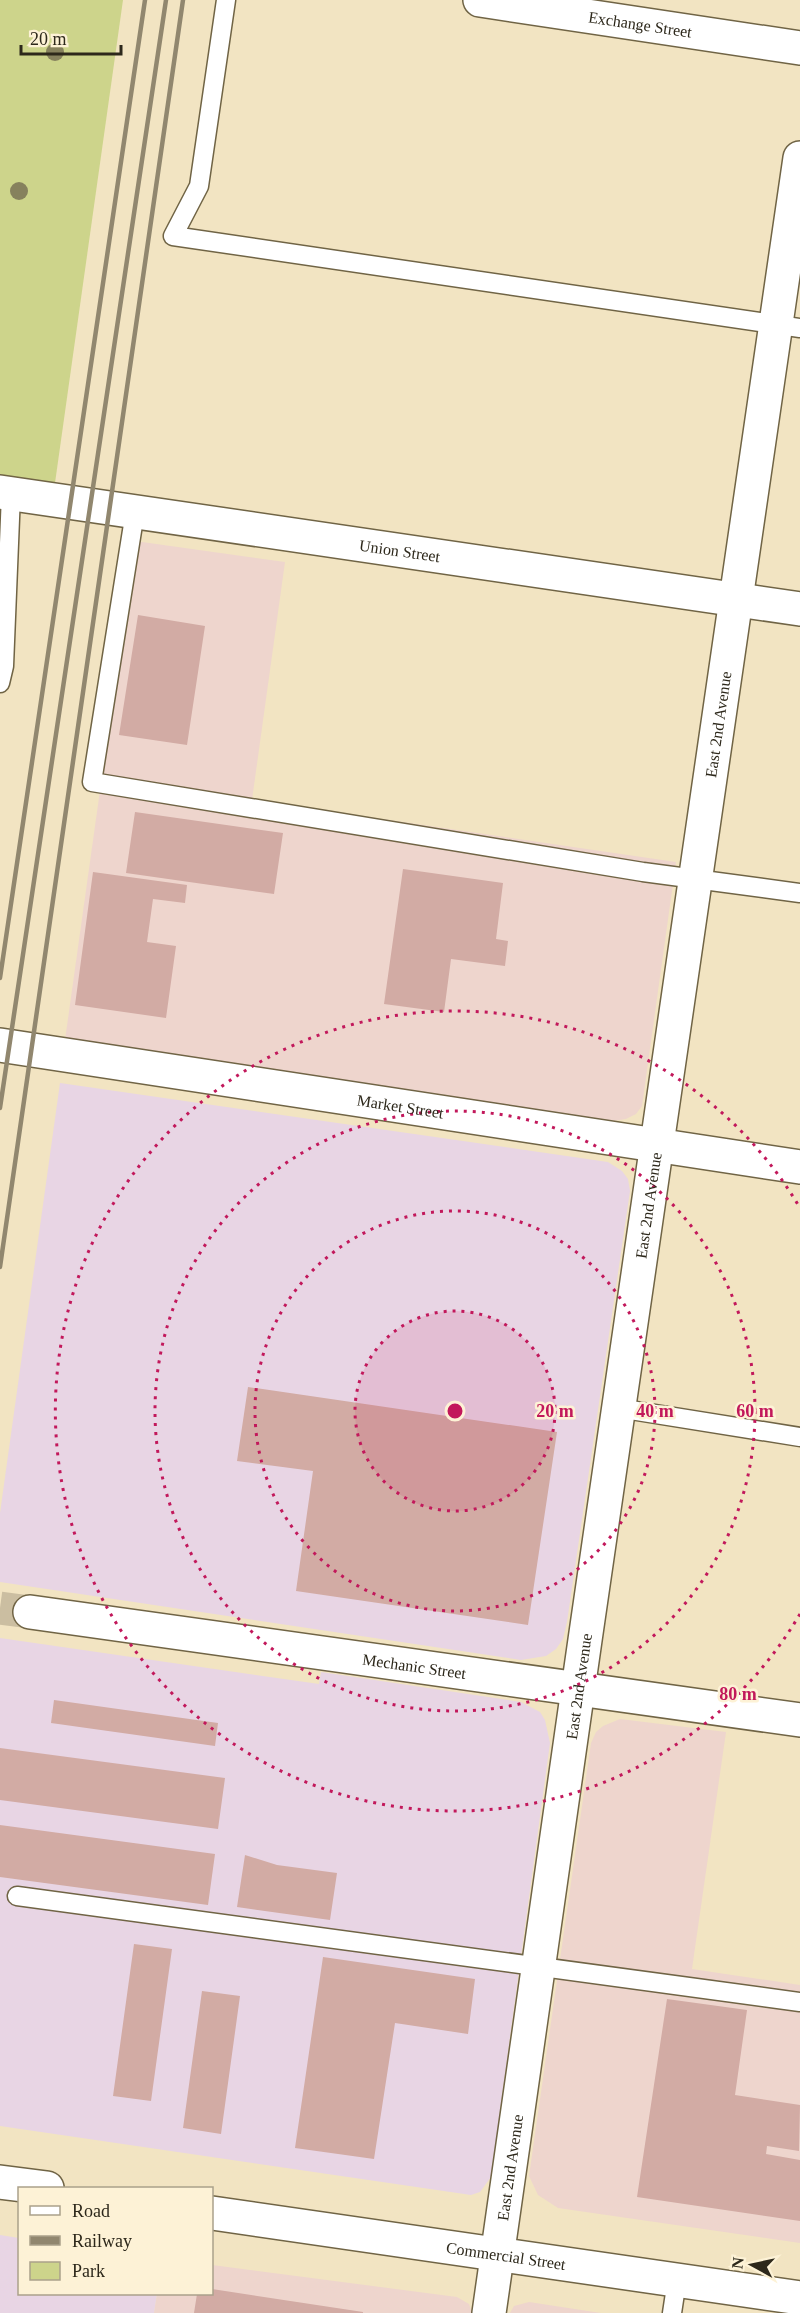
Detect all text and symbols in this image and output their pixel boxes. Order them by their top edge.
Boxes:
street label: Exchange Street [587,8,694,41]
scale bar [21,18,122,56]
text: 20 m [30,29,67,49]
street label: Union Street [358,537,442,565]
street label: East 2nd Avenue [702,670,734,779]
street label: Market Street [356,1092,445,1122]
street label: East 2nd Avenue [632,1151,665,1260]
centre of rings [445,1401,465,1421]
text: 20 m [536,1401,574,1421]
text: 40 m [636,1401,674,1421]
text: 60 m [736,1401,774,1421]
street label: East 2nd Avenue [563,1632,595,1741]
street label: Mechanic Street [361,1651,468,1682]
text: 80 m [719,1684,757,1704]
street label: East 2nd Avenue [494,2113,526,2222]
legend [18,2187,213,2295]
text: Road [72,2201,110,2221]
text: Railway [72,2231,132,2251]
north arrow [722,2235,782,2295]
street label: Commercial Street [445,2239,567,2273]
text: N [728,2256,747,2270]
text: Park [72,2261,105,2281]

